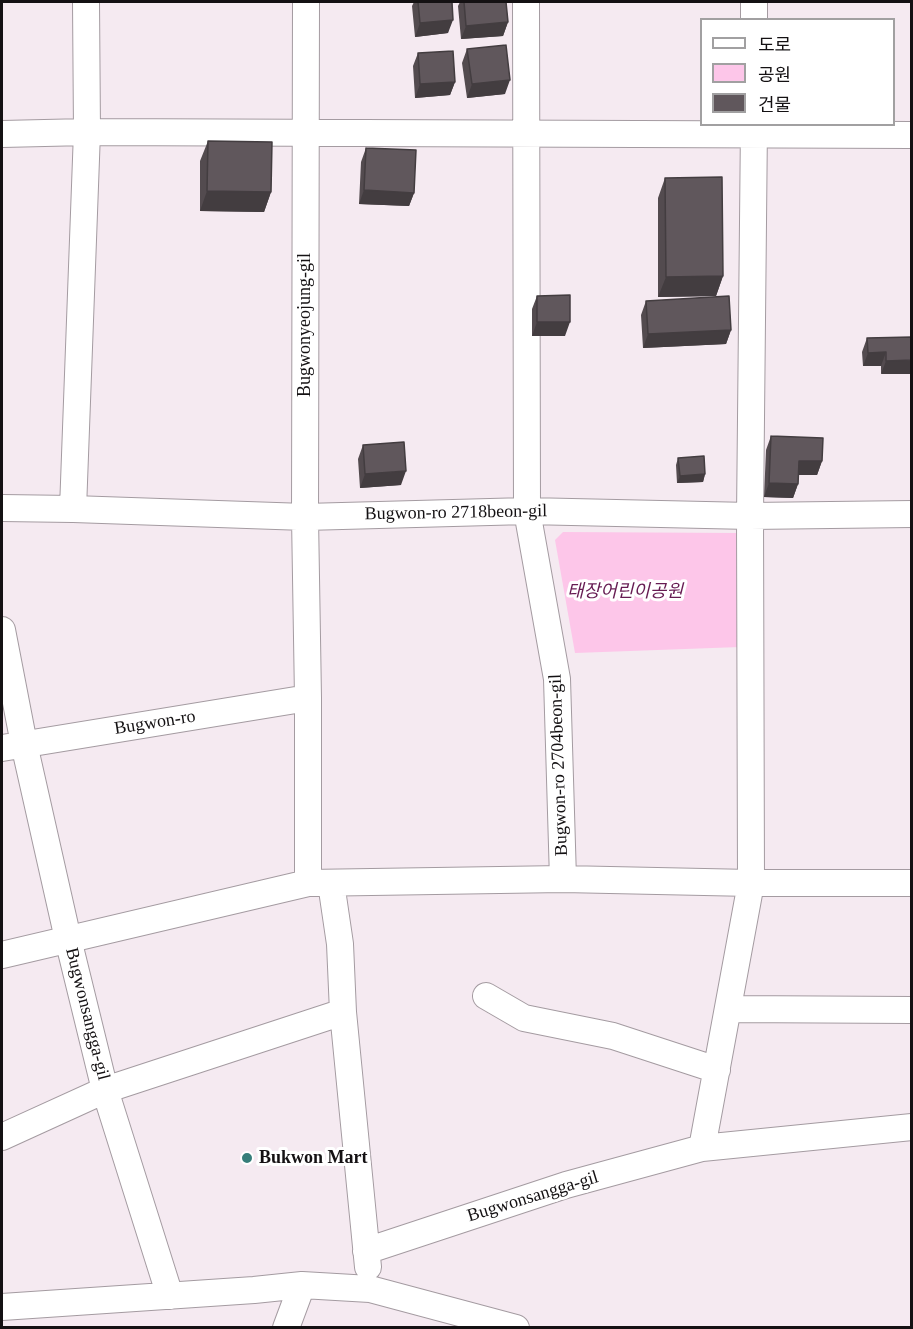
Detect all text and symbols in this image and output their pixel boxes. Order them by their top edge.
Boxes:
legend [700,18,895,126]
text: 도로 [758,35,791,55]
text: 공원 [758,65,791,85]
text: 건물 [758,95,791,115]
street label: Bugwonyeojung-gil [294,253,316,397]
street label: Bugwon-ro 2718beon-gil [365,501,547,525]
park label: 태장어린이공원 [567,581,683,603]
street label: Bugwon-ro 2704beon-gil [545,673,573,857]
street label: Bugwon-ro [113,706,197,740]
street label: Bugwonsangga-gil [60,945,114,1083]
place label: Bukwon Mart [259,1147,368,1169]
marker: Bukwon Mart [240,1151,254,1165]
street label: Bugwonsangga-gil [465,1167,601,1227]

